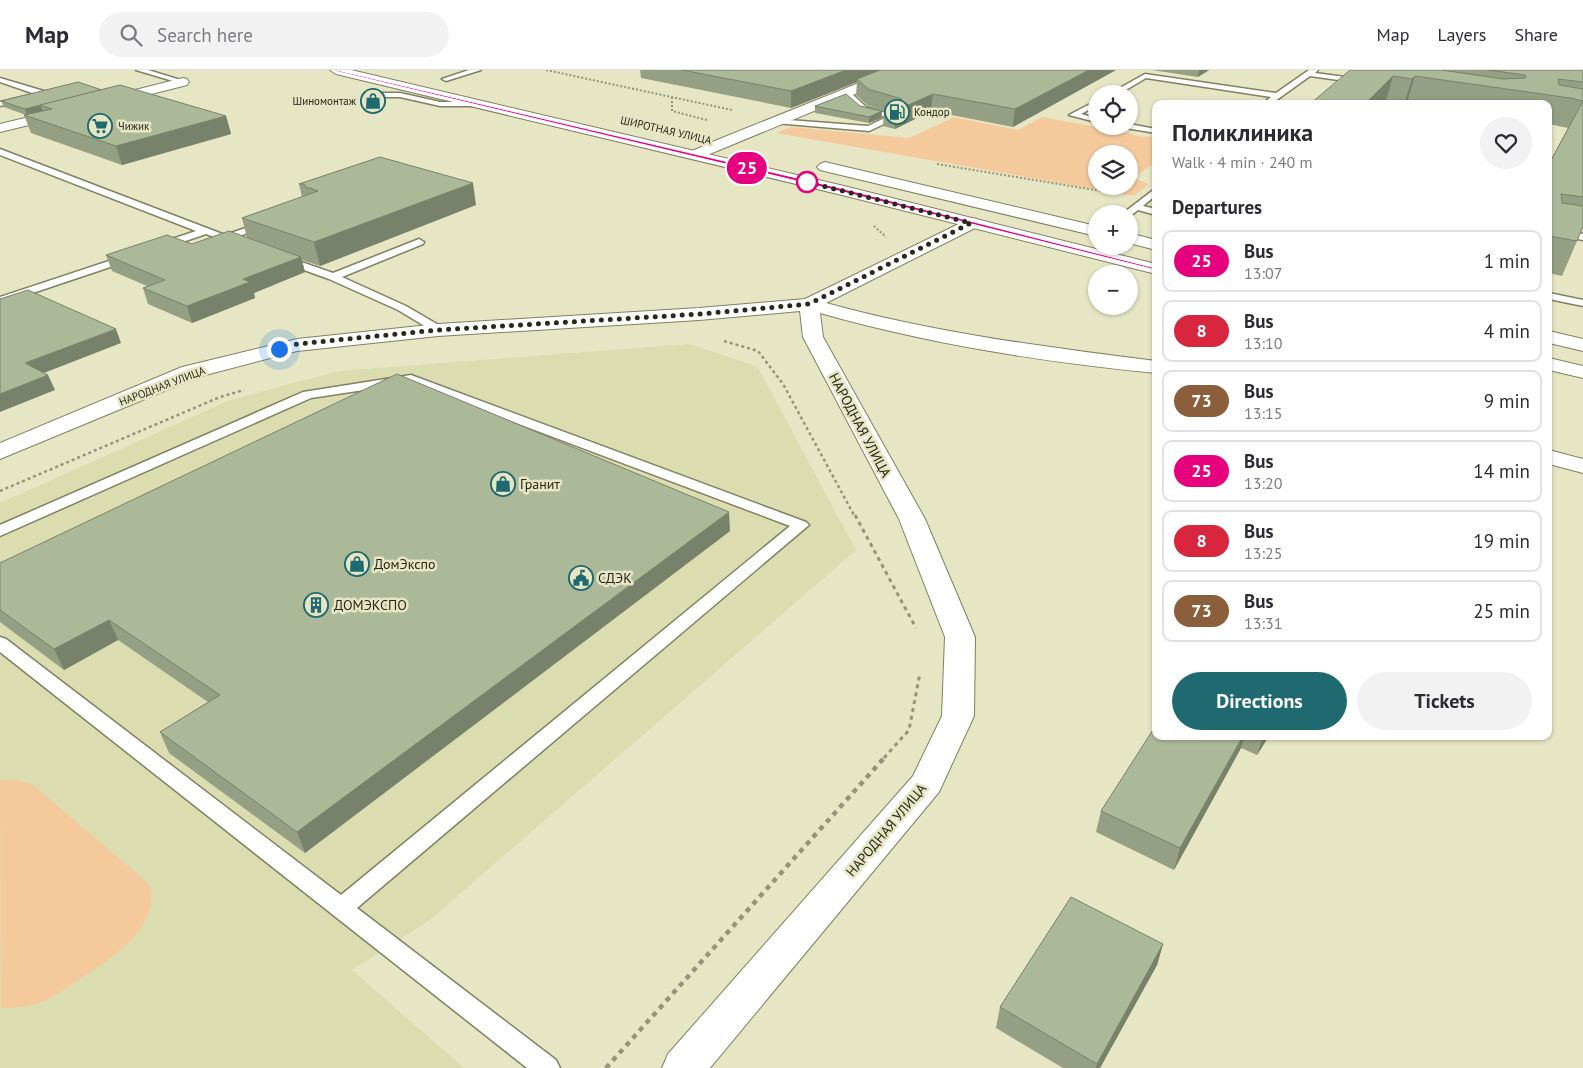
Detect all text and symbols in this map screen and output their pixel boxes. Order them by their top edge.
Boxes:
search box [99,12,449,57]
text: Map [25,19,69,50]
icon: search [117,21,145,49]
text: Search here [157,23,253,47]
text: Map [1377,23,1409,46]
text: Layers [1437,23,1486,46]
text: Share [1514,23,1558,46]
map controls [1088,85,1138,315]
button: locate [1088,85,1138,135]
shop icon: Шиномонтаж [360,88,386,114]
place label: Шиномонтаж [292,94,357,108]
fuel station icon: Кондор [884,99,910,125]
place label: Кондор [914,105,950,119]
supermarket icon: Чижик [87,113,113,139]
street label: ШИРОТНАЯ УЛИЦА [619,113,713,147]
text: Поликлиника [1172,117,1313,148]
button: heart [1480,117,1532,169]
place label: Чижик [118,119,150,133]
button: layers [1088,145,1138,195]
line badge: 25 [724,152,770,184]
text: Walk · 4 min · 240 m [1172,152,1312,172]
text: 25 [737,156,757,179]
unlabelled marker [796,171,818,193]
text: Departures [1172,195,1262,219]
button: + [1088,205,1138,255]
text: Bus [1244,239,1273,263]
text: 25 [1191,249,1212,272]
text: 1 min [1484,249,1530,273]
text: 13:07 [1244,263,1282,283]
button: − [1088,265,1138,315]
text: Bus [1244,309,1273,333]
text: 8 [1196,319,1207,342]
text: 4 min [1484,319,1530,343]
text: 13:10 [1244,333,1282,353]
your location [267,337,292,362]
street label: НАРОДНАЯ УЛИЦА [117,363,208,409]
street label: НАРОДНАЯ УЛИЦА [825,370,896,481]
text: Bus [1244,379,1273,403]
text: 73 [1191,389,1212,412]
text: 9 min [1484,389,1530,413]
text: 13:15 [1244,403,1282,423]
text: Bus [1244,449,1273,473]
text: 25 [1191,459,1212,482]
text: 14 min [1473,459,1530,483]
shop icon: Гранит [490,471,516,497]
text: 13:20 [1244,473,1282,493]
place label: Гранит [520,475,560,493]
text: Bus [1244,519,1273,543]
text: 8 [1196,529,1207,552]
text: 19 min [1473,529,1530,553]
text: 13:25 [1244,543,1282,563]
shop icon: ДомЭкспо [344,551,370,577]
place label: ДомЭкспо [374,555,436,573]
public building icon: СДЭК [568,565,594,591]
place label: СДЭК [598,569,632,587]
text: Bus [1244,589,1273,613]
building icon: ДОМЭКСПО [303,592,329,618]
place label: ДОМЭКСПО [334,596,407,614]
text: 73 [1191,599,1212,622]
text: 25 min [1473,599,1530,623]
text: 13:31 [1244,613,1282,633]
button: Directions [1172,672,1347,730]
button: Tickets [1357,672,1532,730]
street label: НАРОДНАЯ УЛИЦА [842,779,931,880]

